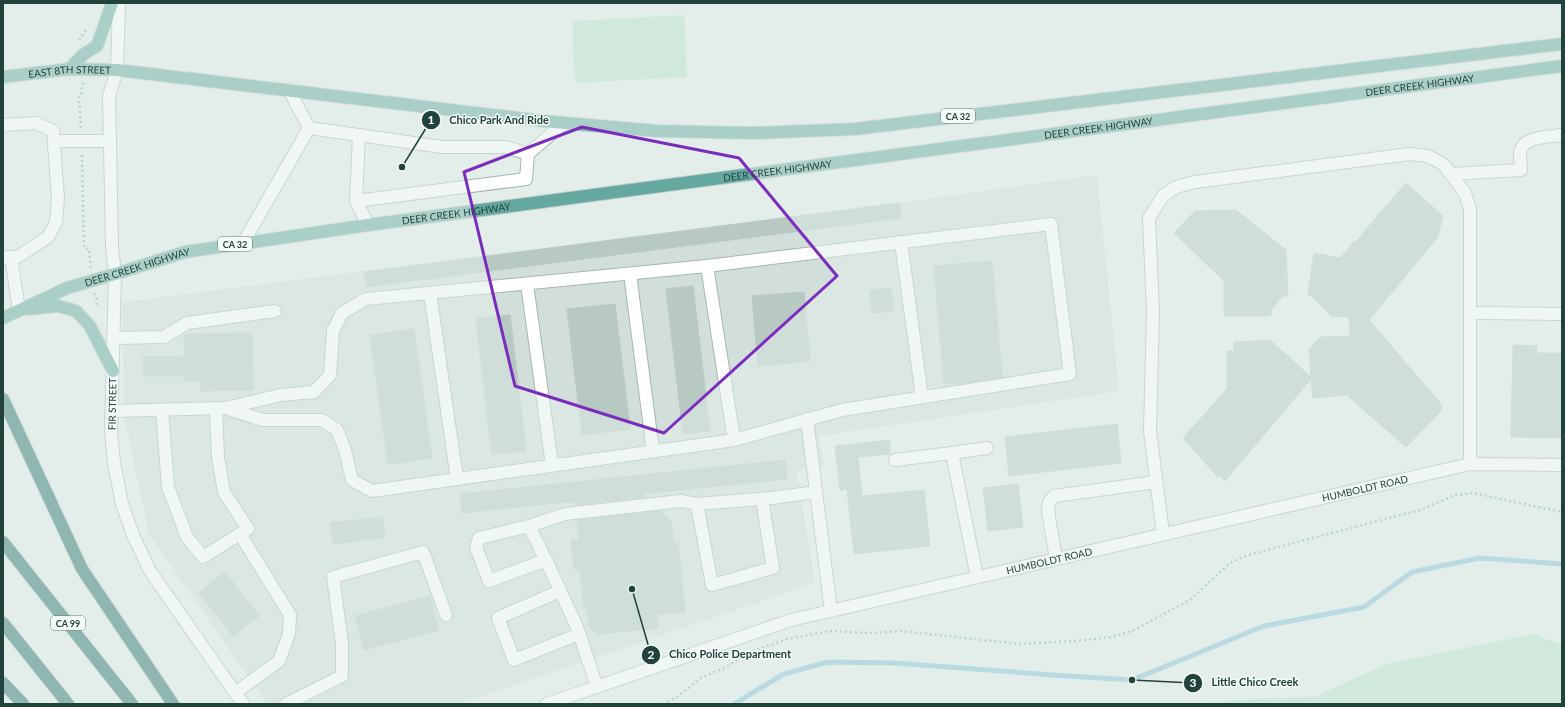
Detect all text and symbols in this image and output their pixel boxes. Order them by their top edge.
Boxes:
street label: EAST 8TH STREET [28,63,111,80]
street label: DEER CREEK HIGHWAY [1365,72,1475,98]
callout: Chico Park And Ride [421,109,557,132]
road number: CA 32 [941,109,975,123]
text: 1 [428,112,435,127]
text: Chico Park And Ride [449,113,549,126]
street label: DEER CREEK HIGHWAY [1044,114,1154,141]
street label: DEER CREEK HIGHWAY [722,157,833,184]
street label: DEER CREEK HIGHWAY [401,200,512,226]
road number: CA 32 [218,237,252,251]
street label: DEER CREEK HIGHWAY [83,245,191,289]
street label: FIR STREET [106,378,118,430]
street label: HUMBOLDT ROAD [1321,472,1409,504]
street label: HUMBOLDT ROAD [1005,545,1094,576]
road number: CA 99 [51,616,85,630]
callout: Chico Police Department [641,643,799,666]
text: 2 [648,647,655,662]
text: Chico Police Department [669,647,792,660]
callout: Little Chico Creek [1183,671,1306,694]
text: 3 [1190,675,1197,690]
text: Little Chico Creek [1212,675,1299,688]

